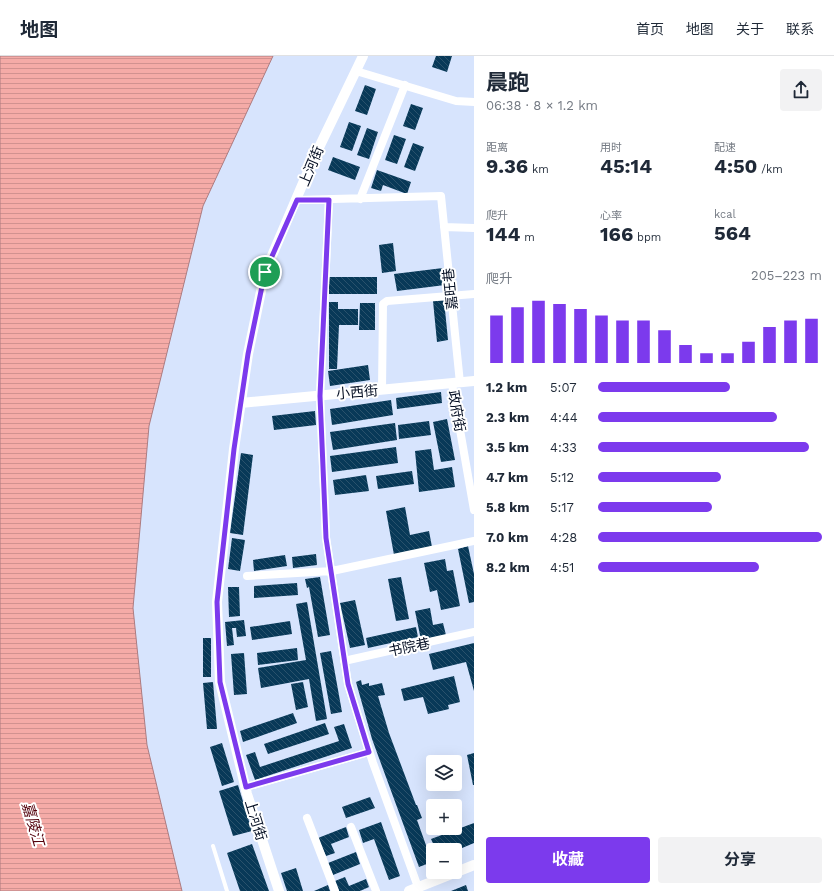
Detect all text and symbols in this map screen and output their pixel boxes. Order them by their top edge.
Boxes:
text: 地图 [20,18,58,41]
text: 首页 [636,21,664,37]
text: 地图 [686,21,714,37]
text: 关于 [736,21,764,37]
text: 联系 [786,21,814,37]
button: share [780,69,822,111]
text: 晨跑 [486,70,530,95]
text: 06:38 · 8 × 1.2 km [486,98,598,113]
text: 距离 [486,141,508,154]
text: 用时 [600,141,622,154]
text: 配速 [714,141,736,154]
street label: 上河街 [295,144,327,188]
text: 9.36 [486,154,528,178]
text: 45:14 [600,154,652,178]
text: 4:50 [714,154,758,178]
text: km [528,163,549,176]
text: /km [758,163,783,176]
text: kcal [714,208,736,221]
text: 爬升 [486,209,508,222]
text: 心率 [600,209,622,222]
text: 564 [714,221,751,245]
text: 144 [486,222,520,246]
text: 166 [600,222,633,246]
text: m [520,231,535,244]
text: bpm [633,231,661,244]
pin [248,255,282,289]
icon: arrive [254,261,276,283]
street label: 嘉旺巷 [440,267,460,311]
text: 205–223 m [751,268,822,283]
text: 爬升 [486,271,512,286]
text: 1.2 km [486,380,527,395]
text: 5:07 [550,380,577,395]
street label: 小西街 [335,382,379,402]
street label: 政府街 [445,389,469,433]
text: 2.3 km [486,410,529,425]
text: 4:44 [550,410,578,425]
text: 3.5 km [486,440,529,455]
text: 4:33 [550,440,577,455]
text: 4.7 km [486,470,528,485]
text: 5:12 [550,470,574,485]
text: 5.8 km [486,500,530,515]
text: 5:17 [550,500,574,515]
text: 7.0 km [486,530,528,545]
text: 4:28 [550,530,577,545]
text: 8.2 km [486,560,530,575]
text: 4:51 [550,560,574,575]
street label: 书院巷 [387,635,431,659]
map controls [426,755,462,879]
button: layers [426,755,462,791]
street label: 上河街 [242,798,270,842]
button: + [426,799,462,835]
water label: 嘉陵江 [18,800,48,850]
button: 收藏 [486,837,650,883]
button: 分享 [658,837,822,883]
button: − [426,843,462,879]

